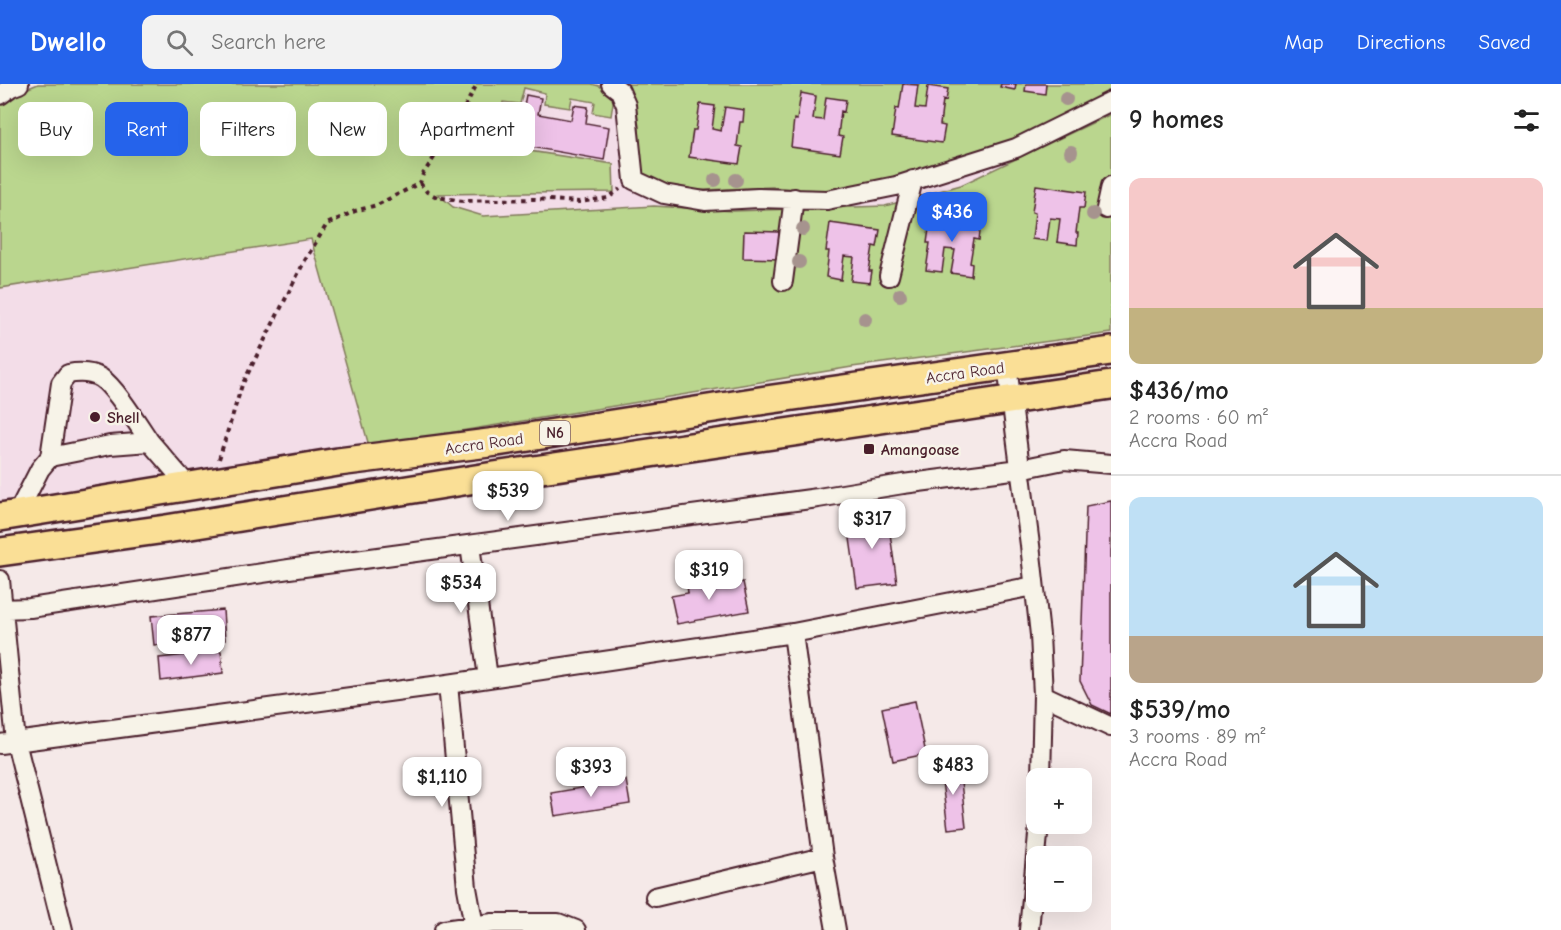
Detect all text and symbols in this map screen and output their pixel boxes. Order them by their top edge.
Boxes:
search box [142,15,562,69]
text: Dwello [30,26,106,58]
icon: search [163,26,196,59]
text: Search here [211,29,326,55]
text: Map [1284,30,1324,54]
text: Directions [1357,30,1446,54]
text: Saved [1479,30,1531,54]
chip: Buy [18,102,93,156]
chip: Rent [105,102,188,156]
chip: Filters [200,102,296,156]
chip: New [308,102,387,156]
chip: Apartment [399,102,535,156]
icon: filters [1510,104,1543,137]
text: 9 homes [1129,105,1224,135]
pin: $436 [916,192,988,243]
text: $436 [931,200,973,223]
icon: home [1282,217,1390,325]
street label: Accra Road [925,359,1005,387]
text: $436/mo [1129,376,1229,406]
text: 2 rooms · 60 m² [1129,406,1268,429]
place label: Shell [107,409,140,427]
marker: Shell [88,410,102,424]
road number: N6 [540,421,570,445]
text: Accra Road [1129,429,1228,452]
street label: Accra Road [444,430,524,458]
place label: Amangoase [881,441,959,459]
marker: Amangoase [862,442,876,456]
pin: $539 [472,471,544,522]
text: $539 [487,479,529,502]
pin: $317 [836,499,908,550]
text: $317 [853,507,891,530]
icon: home [1282,536,1390,644]
pin: $319 [673,550,745,601]
text: $319 [689,558,729,581]
pin: $534 [425,563,497,614]
text: $534 [440,571,482,594]
pin: $877 [155,615,227,666]
text: $877 [171,623,211,646]
text: $539/mo [1129,695,1230,725]
text: 3 rooms · 89 m² [1129,725,1265,748]
pin: $483 [917,745,989,796]
pin: $393 [555,747,627,798]
text: Accra Road [1129,748,1228,771]
text: $483 [932,753,974,776]
text: $393 [570,755,612,778]
pin: $1,110 [393,757,491,808]
text: $1,110 [417,765,467,788]
map controls [1026,768,1092,912]
button: + [1026,768,1092,834]
button: − [1026,846,1092,912]

